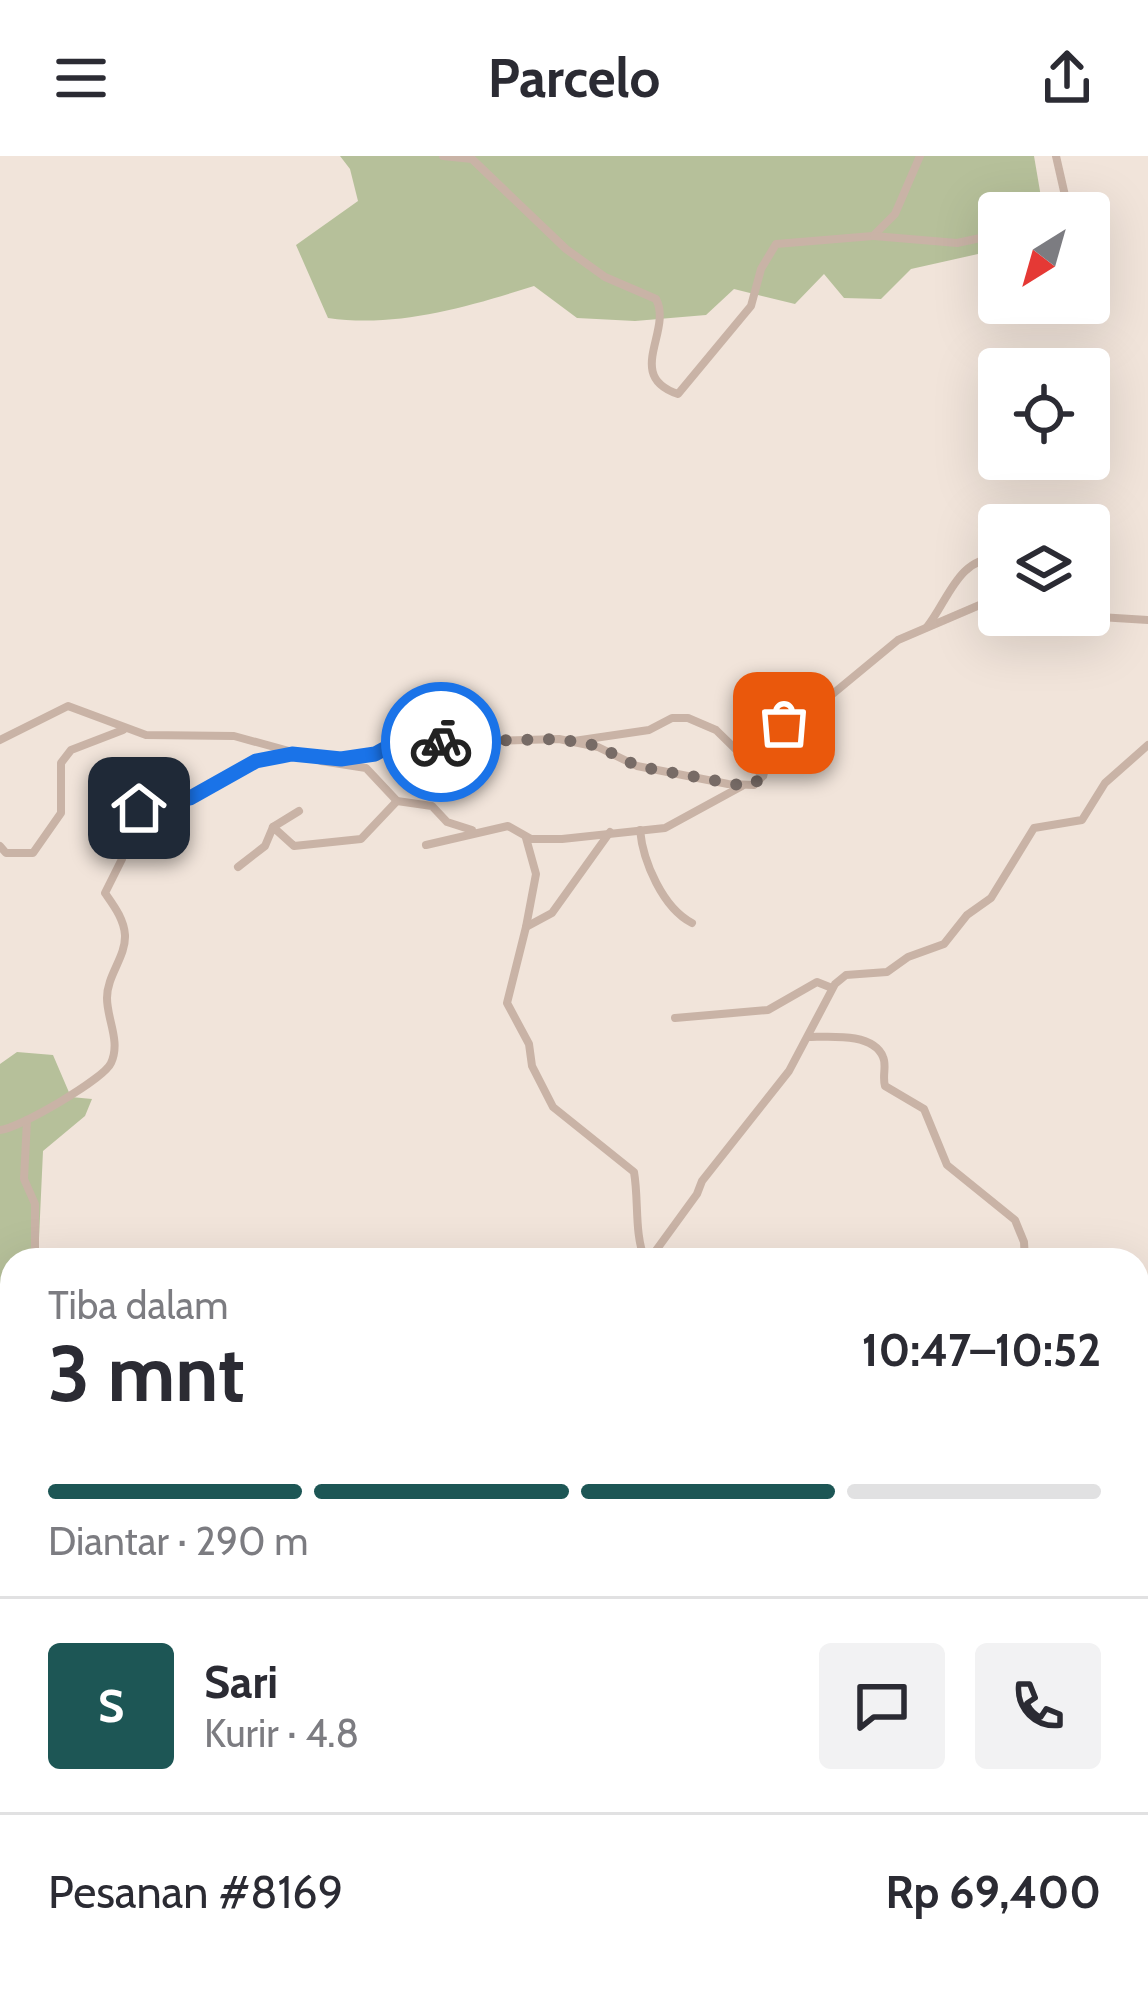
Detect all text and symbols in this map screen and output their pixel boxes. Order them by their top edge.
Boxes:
icon: menu [48,45,114,111]
text: Parcelo [488,45,660,111]
icon: share [1034,45,1100,111]
north arrow [978,192,1110,324]
map controls [978,192,1110,636]
button: locate [978,348,1110,480]
button: layers [978,504,1110,636]
pin [733,672,835,774]
courier [381,682,501,802]
icon: bag [751,690,817,756]
icon: bike [408,709,474,775]
pin [88,757,190,859]
icon: home [106,775,172,841]
text: Tiba dalam [48,1281,228,1329]
text: 10:47–10:52 [862,1323,1101,1377]
text: 3 mnt [48,1326,245,1421]
text: Diantar · 290 m [48,1517,308,1565]
button: chat [819,1643,945,1769]
button: phone [975,1643,1101,1769]
text: Sari [204,1655,278,1709]
text: S [98,1679,124,1733]
text: Kurir · 4.8 [204,1709,359,1757]
text: Pesanan #8169 [48,1865,343,1919]
text: Rp 69,400 [886,1865,1101,1919]

